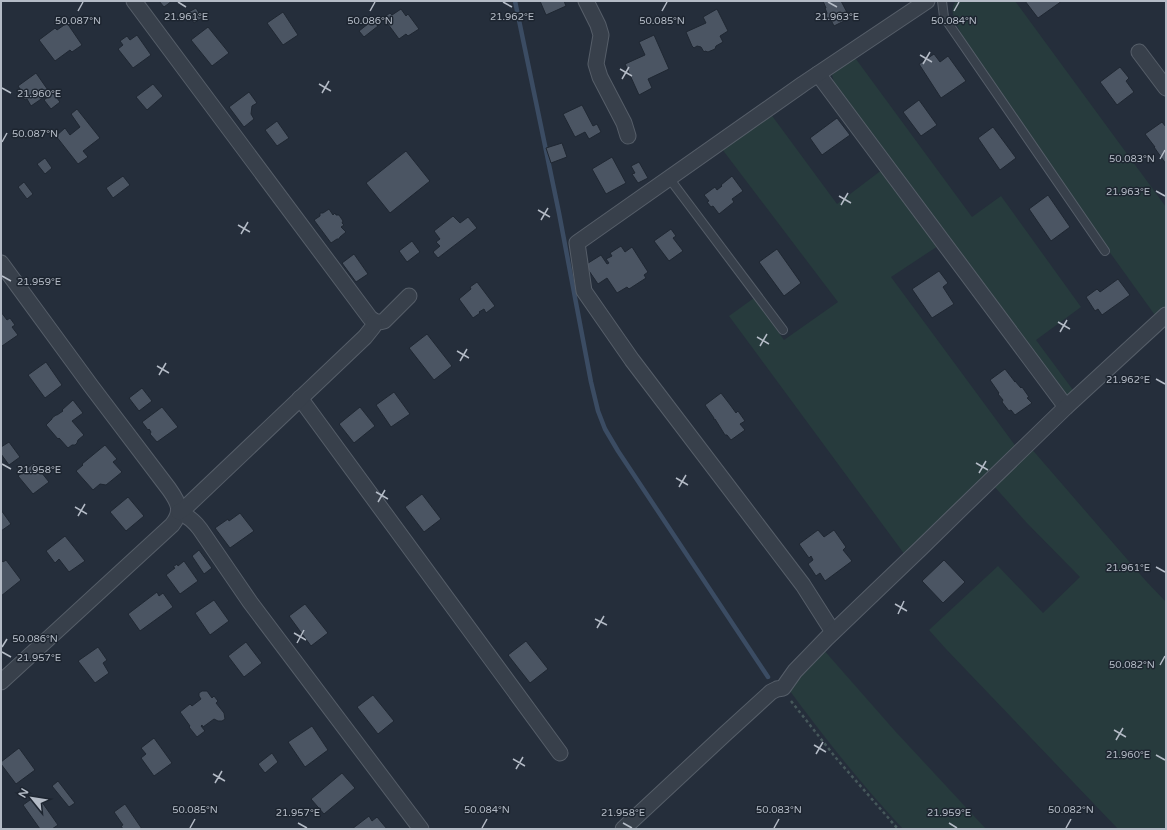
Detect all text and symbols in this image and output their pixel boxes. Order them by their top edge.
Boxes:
text: 21.961°E [164,11,208,23]
text: 21.962°E [490,11,534,23]
text: 21.963°E [815,11,859,23]
text: 50.087°N [55,15,101,27]
text: 50.086°N [347,15,393,27]
text: 50.085°N [639,15,685,27]
text: 50.084°N [931,15,977,27]
text: 21.960°E [17,88,61,100]
text: 50.087°N [12,128,58,140]
text: 50.083°N [1109,153,1155,165]
text: 21.963°E [1106,186,1150,198]
text: 21.959°E [17,276,61,288]
text: 21.962°E [1106,374,1150,386]
text: 21.958°E [17,464,61,476]
text: 21.961°E [1106,562,1150,574]
text: 50.086°N [12,633,58,645]
text: 21.957°E [17,652,61,664]
text: 50.082°N [1109,659,1155,671]
text: 21.960°E [1106,749,1150,761]
north arrow [12,778,52,818]
text: N [16,786,32,800]
text: 50.085°N [172,804,218,816]
text: 50.084°N [464,804,510,816]
text: 50.083°N [756,804,802,816]
text: 50.082°N [1048,804,1094,816]
text: 21.957°E [276,807,320,819]
text: 21.958°E [601,807,645,819]
text: 21.959°E [927,807,971,819]

